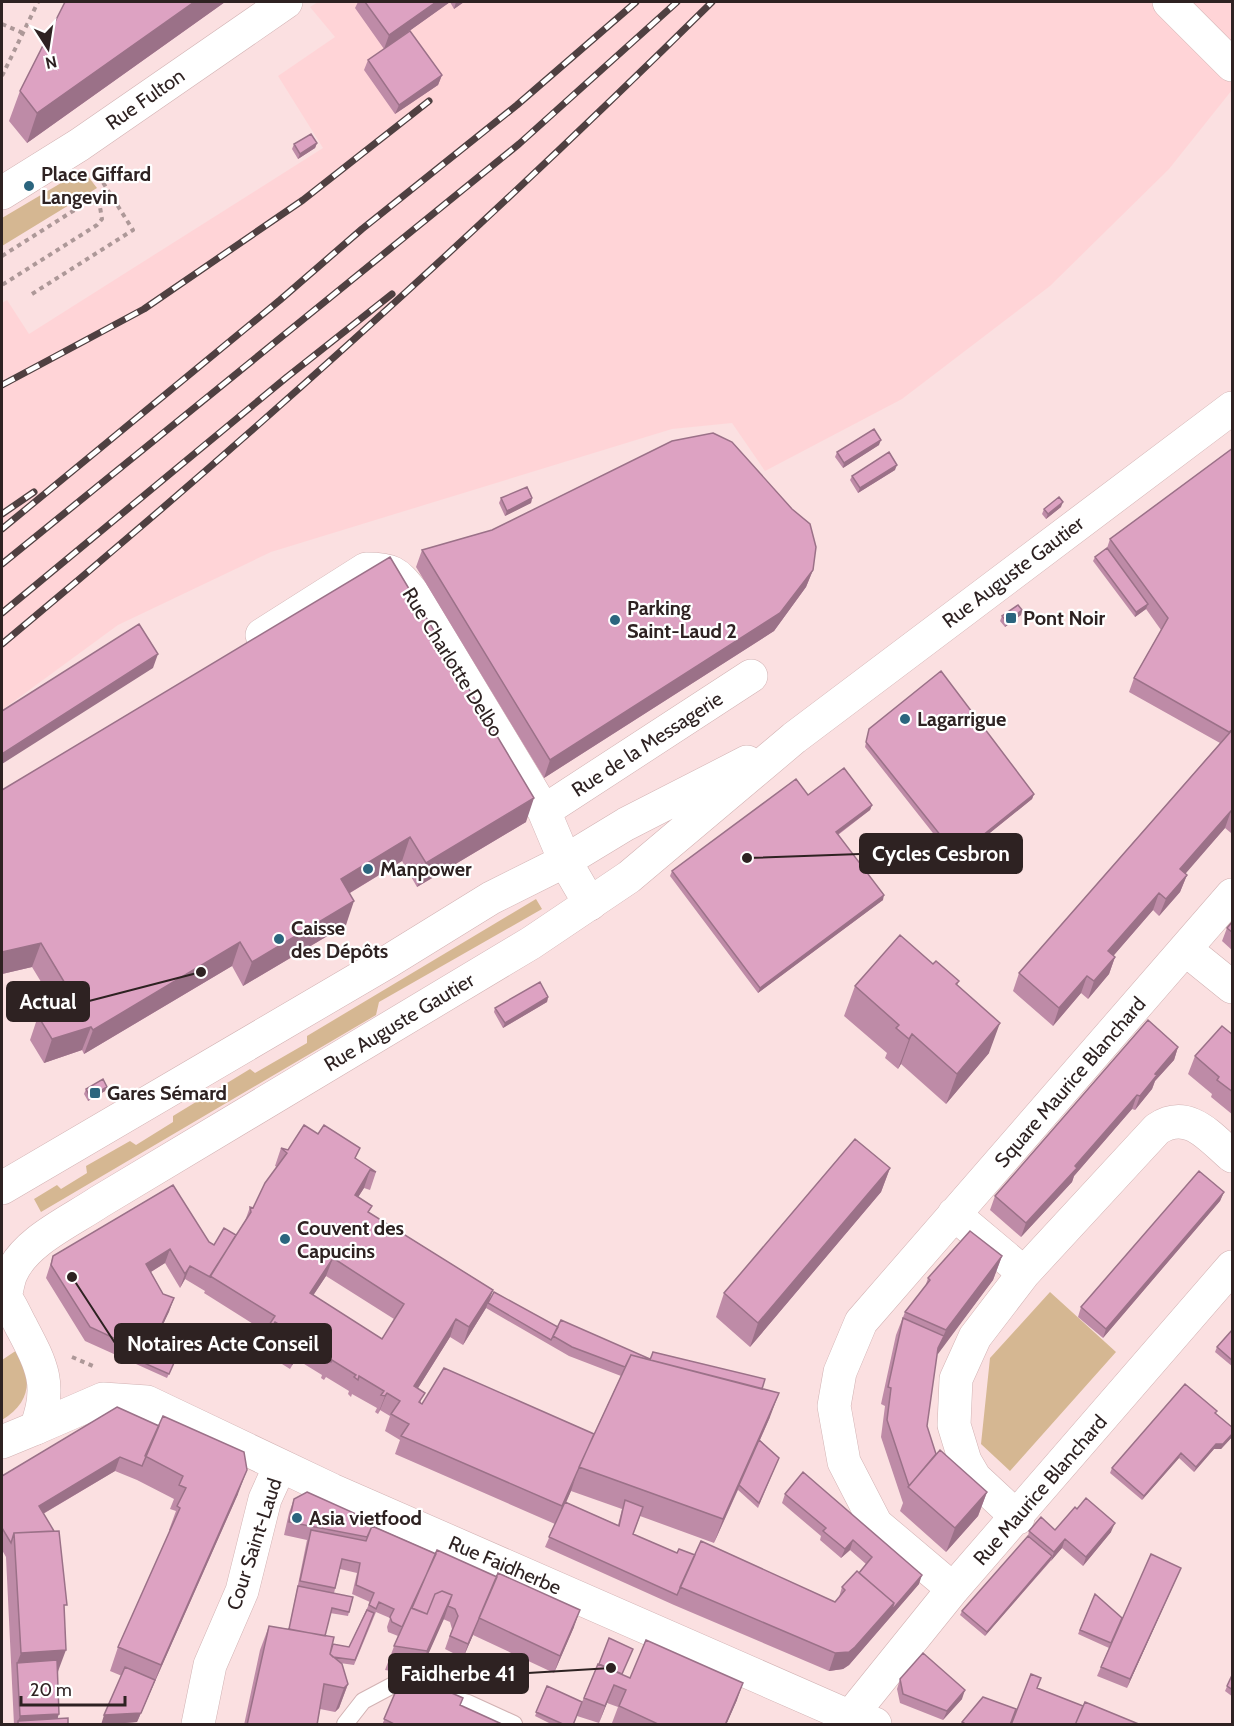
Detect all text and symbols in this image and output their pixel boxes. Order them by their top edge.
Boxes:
north arrow [18,18,78,78]
text: N [44,52,59,73]
street label: Rue Fulton [101,63,189,135]
place label: Place Giffard Langevin [41,162,151,209]
marker: Place Giffard Langevin [22,179,36,193]
street label: Rue Auguste Gautier [938,511,1089,633]
street label: Rue Charlotte Delbo [397,583,509,741]
place label: Parking Saint-Laud 2 [627,596,737,643]
place label: Pont Noir [1023,606,1105,630]
marker: Pont Noir [1004,611,1018,625]
marker: Parking Saint-Laud 2 [608,613,622,627]
street label: Rue de la Messagerie [567,686,727,802]
place label: Lagarrigue [917,707,1006,731]
marker: Lagarrigue [898,712,912,726]
callout: Cycles Cesbron [860,834,1022,873]
text: Cycles Cesbron [872,841,1010,866]
place label: Manpower [380,857,472,881]
marker: Manpower [361,862,375,876]
place label: Caisse des Dépôts [291,916,388,963]
marker: Caisse des Dépôts [272,932,286,946]
street label: Rue Auguste Gautier [320,967,479,1076]
callout: Actual [7,982,89,1021]
text: Actual [19,989,77,1014]
street label: Square Maurice Blanchard [989,992,1151,1172]
place label: Gares Sémard [107,1081,227,1105]
marker: Gares Sémard [88,1086,102,1100]
place label: Couvent des Capucins [297,1216,404,1263]
marker: Couvent des Capucins [278,1232,292,1246]
callout: Notaires Acte Conseil [115,1324,331,1363]
text: Notaires Acte Conseil [127,1331,319,1356]
street label: Rue Maurice Blanchard [968,1410,1112,1570]
street label: Cour Saint-Laud [221,1475,287,1613]
place label: Asia vietfood [309,1506,422,1530]
marker: Asia vietfood [290,1511,304,1525]
street label: Rue Faidherbe [445,1531,565,1599]
callout: Faidherbe 41 [389,1654,528,1693]
text: Faidherbe 41 [400,1661,516,1686]
scale bar [21,1669,124,1707]
text: 20 m [30,1679,72,1701]

